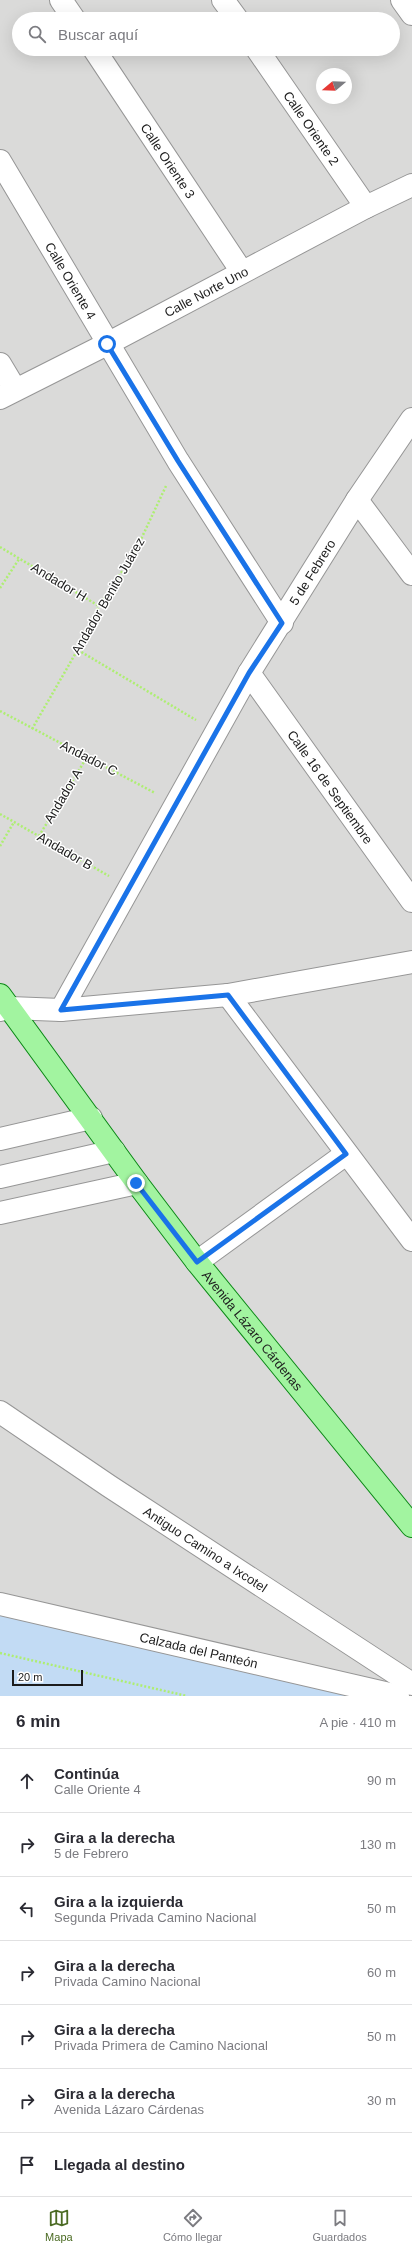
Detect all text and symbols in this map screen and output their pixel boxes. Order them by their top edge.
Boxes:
search box [12,12,400,56]
icon: search [26,23,48,45]
text: Buscar aquí [58,26,138,43]
north arrow [316,68,352,104]
street label: Calle Oriente 2 [281,88,342,168]
street label: Calle Oriente 3 [138,120,198,201]
street label: Calle Oriente 4 [42,239,100,322]
street label: Calle Norte Uno [162,263,251,320]
route start [98,335,116,353]
street label: Andador Benito Juárez [68,535,148,657]
street label: 5 de Febrero [286,536,338,608]
street label: Andador H [28,560,90,604]
street label: Calle 16 de Septiembre [285,727,376,847]
street label: Andador C [58,737,120,779]
street label: Andador A [41,766,85,826]
street label: Andador B [35,829,95,873]
route end [127,1174,145,1192]
street label: Avenida Lázaro Cárdenas [199,1267,306,1394]
street label: Antiguo Camino a Ixcotel [141,1503,270,1595]
street label: Calzada del Panteón [138,1629,259,1671]
scale bar [12,1668,83,1687]
text: 20 m [18,1671,42,1683]
text: 6 min [16,1712,60,1731]
text: A pie · 410 m [319,1715,396,1730]
text: Continúa [54,1765,119,1782]
icon: ahead [16,1770,38,1792]
text: 90 m [367,1773,396,1788]
text: Calle Oriente 4 [54,1782,141,1797]
text: Gira a la derecha [54,1829,175,1846]
icon: right [16,1834,38,1856]
text: 130 m [360,1837,396,1852]
text: 5 de Febrero [54,1846,128,1861]
text: Gira a la izquierda [54,1893,183,1910]
icon: left [16,1898,38,1920]
text: 50 m [367,1901,396,1916]
text: Segunda Privada Camino Nacional [54,1910,256,1925]
text: Gira a la derecha [54,1957,175,1974]
icon: right [16,1962,38,1984]
text: 60 m [367,1965,396,1980]
text: Privada Camino Nacional [54,1974,201,1989]
text: Gira a la derecha [54,2021,175,2038]
icon: right [16,2026,38,2048]
text: 50 m [367,2029,396,2044]
text: Privada Primera de Camino Nacional [54,2038,268,2053]
text: Gira a la derecha [54,2085,175,2102]
icon: right [16,2090,38,2112]
text: 30 m [367,2093,396,2108]
text: Avenida Lázaro Cárdenas [54,2102,204,2117]
icon: arrive [16,2154,38,2176]
text: Llegada al destino [54,2156,185,2173]
tab: Mapa [45,2207,73,2243]
tab: Cómo llegar [163,2207,222,2243]
tab: Guardados [312,2207,367,2243]

